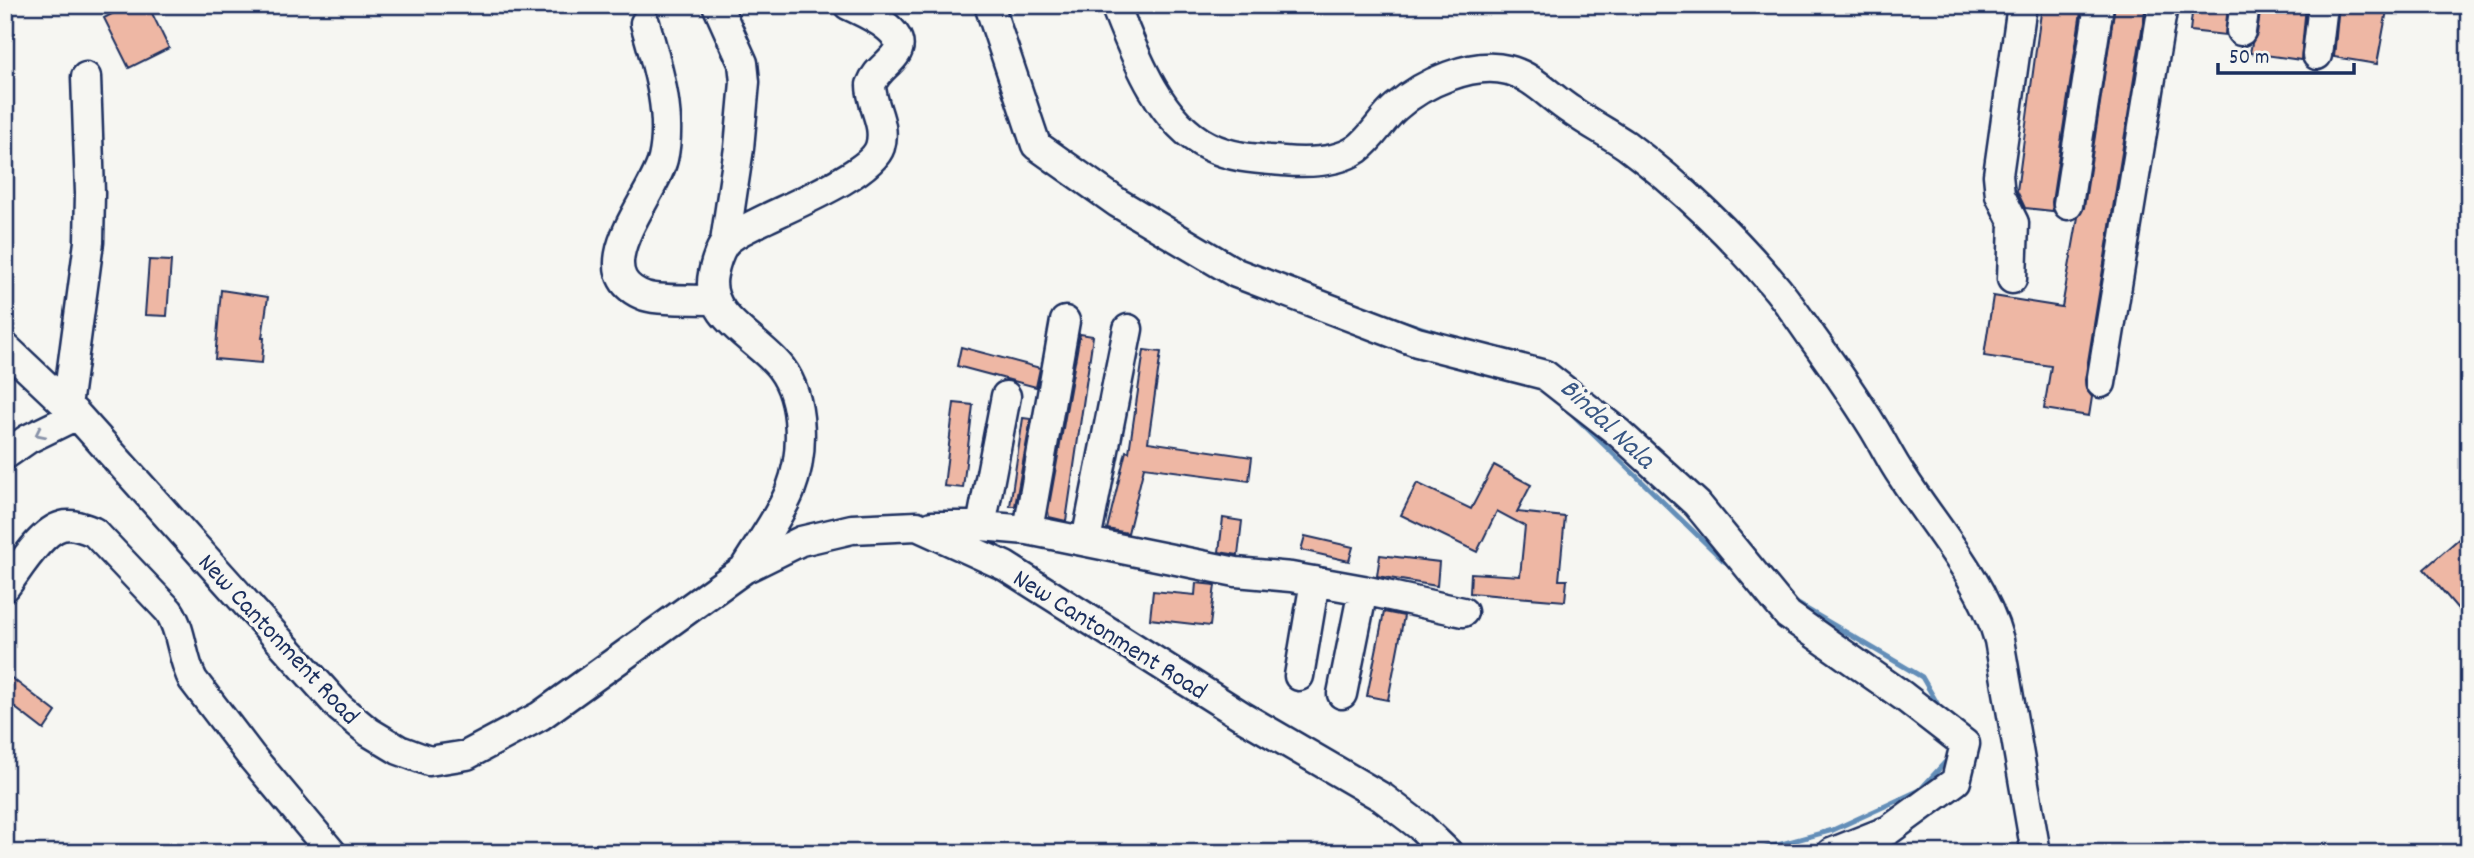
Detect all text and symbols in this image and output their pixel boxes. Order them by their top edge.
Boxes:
scale bar [2218,32,2355,76]
text: 50 m [2229,44,2269,74]
water label: Bindal Nala [1549,371,1664,482]
one-way arrow [35,425,47,439]
street label: New Cantonment Road [188,546,367,734]
street label: New Cantonment Road [1005,561,1213,711]

